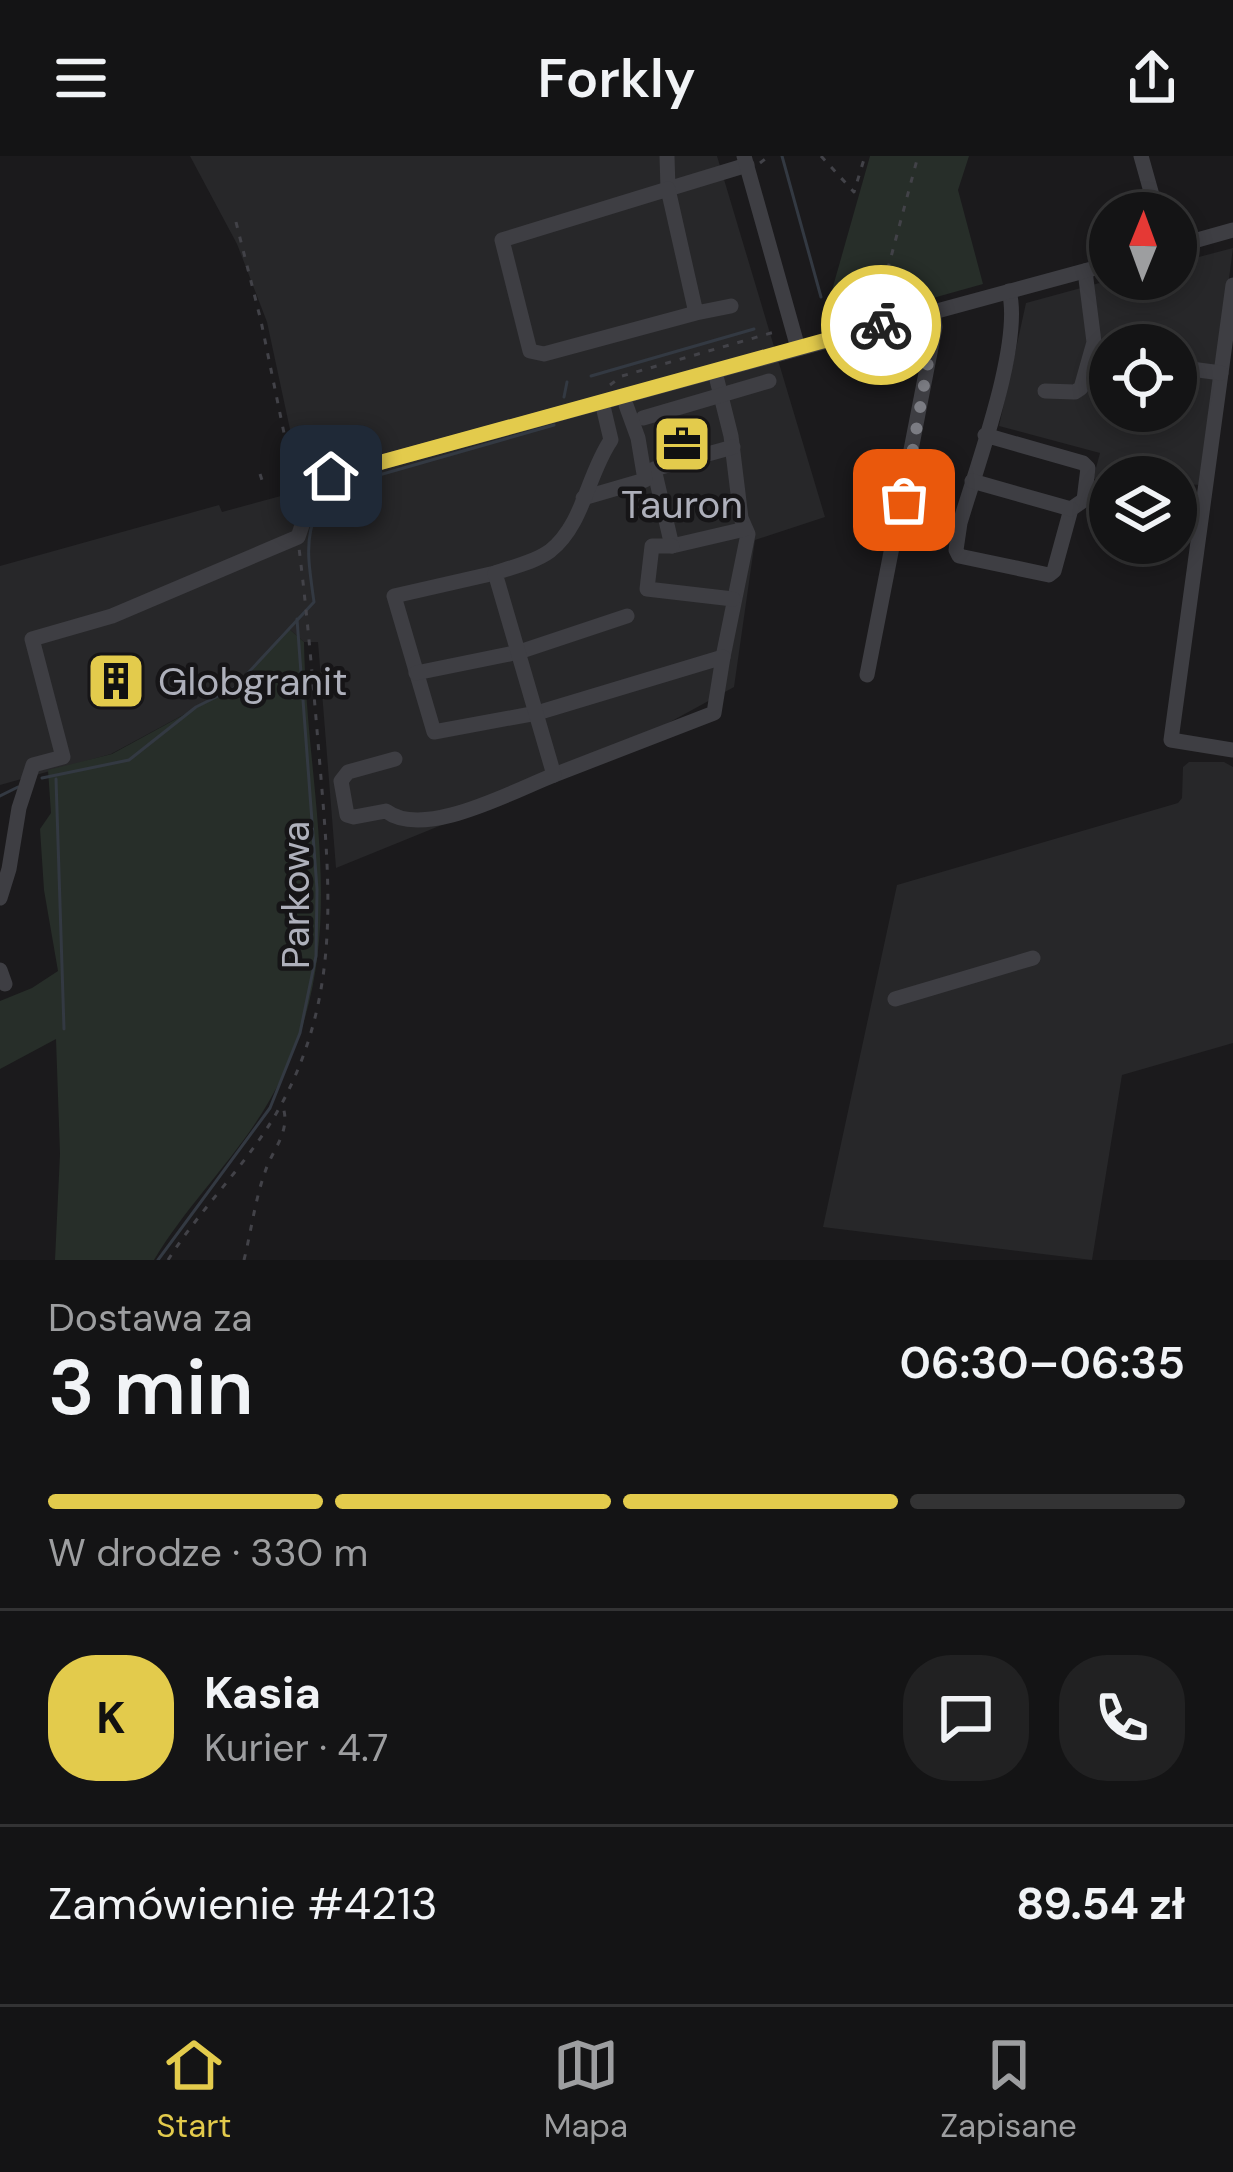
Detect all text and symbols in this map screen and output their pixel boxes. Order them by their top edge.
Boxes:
text: Forkly [537,43,696,114]
icon: menu [48,45,114,111]
icon: share [1119,45,1185,111]
north arrow [1089,192,1197,300]
map controls [1089,192,1197,564]
courier [821,265,941,385]
icon: bike [848,292,914,358]
button: locate [1089,324,1197,432]
office icon: Tauron [651,413,713,475]
pin [280,425,382,527]
icon: home [298,443,364,509]
pin [853,449,955,551]
button: layers [1089,456,1197,564]
icon: bag [871,467,937,533]
place label: Tauron [621,479,743,530]
building icon: Globgranit [85,650,147,712]
place label: Globgranit [158,656,347,707]
street label: Parkowa [270,821,321,969]
text: Dostawa za [48,1292,253,1343]
text: 06:30–06:35 [900,1333,1185,1392]
text: 3 min [48,1337,254,1438]
text: W drodze · 330 m [48,1527,368,1578]
button: chat [903,1655,1029,1781]
button: phone [1059,1655,1185,1781]
text: Kasia [204,1663,321,1722]
text: K [96,1688,126,1747]
text: Kurier · 4.7 [204,1722,388,1773]
text: Zamówienie #4213 [48,1874,438,1933]
text: 89.54 zł [1016,1874,1185,1933]
tab: Start [156,2032,231,2147]
tab: Mapa [544,2032,628,2147]
tab: Zapisane [940,2032,1077,2147]

